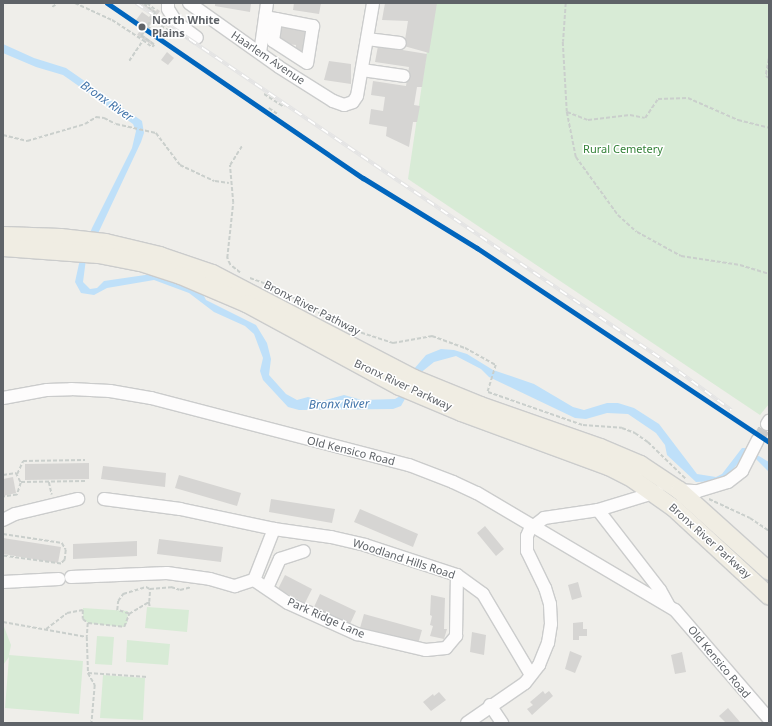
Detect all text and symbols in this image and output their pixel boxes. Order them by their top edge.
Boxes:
place label: North White Plains [152,14,220,40]
marker: North White Plains [135,20,149,34]
street label: Haarlem Avenue [229,29,307,87]
water label: Bronx River [78,78,136,124]
park label: Rural Cemetery [583,142,663,156]
street label: Bronx River Pathway [262,278,362,338]
street label: Bronx River Parkway [352,357,454,413]
water label: Bronx River [309,396,369,412]
street label: Old Kensico Road [306,434,396,468]
street label: Bronx River Parkway [666,501,754,581]
street label: Woodland Hills Road [351,536,457,582]
street label: Park Ridge Lane [285,595,367,641]
street label: Old Kensico Road [685,623,753,701]

